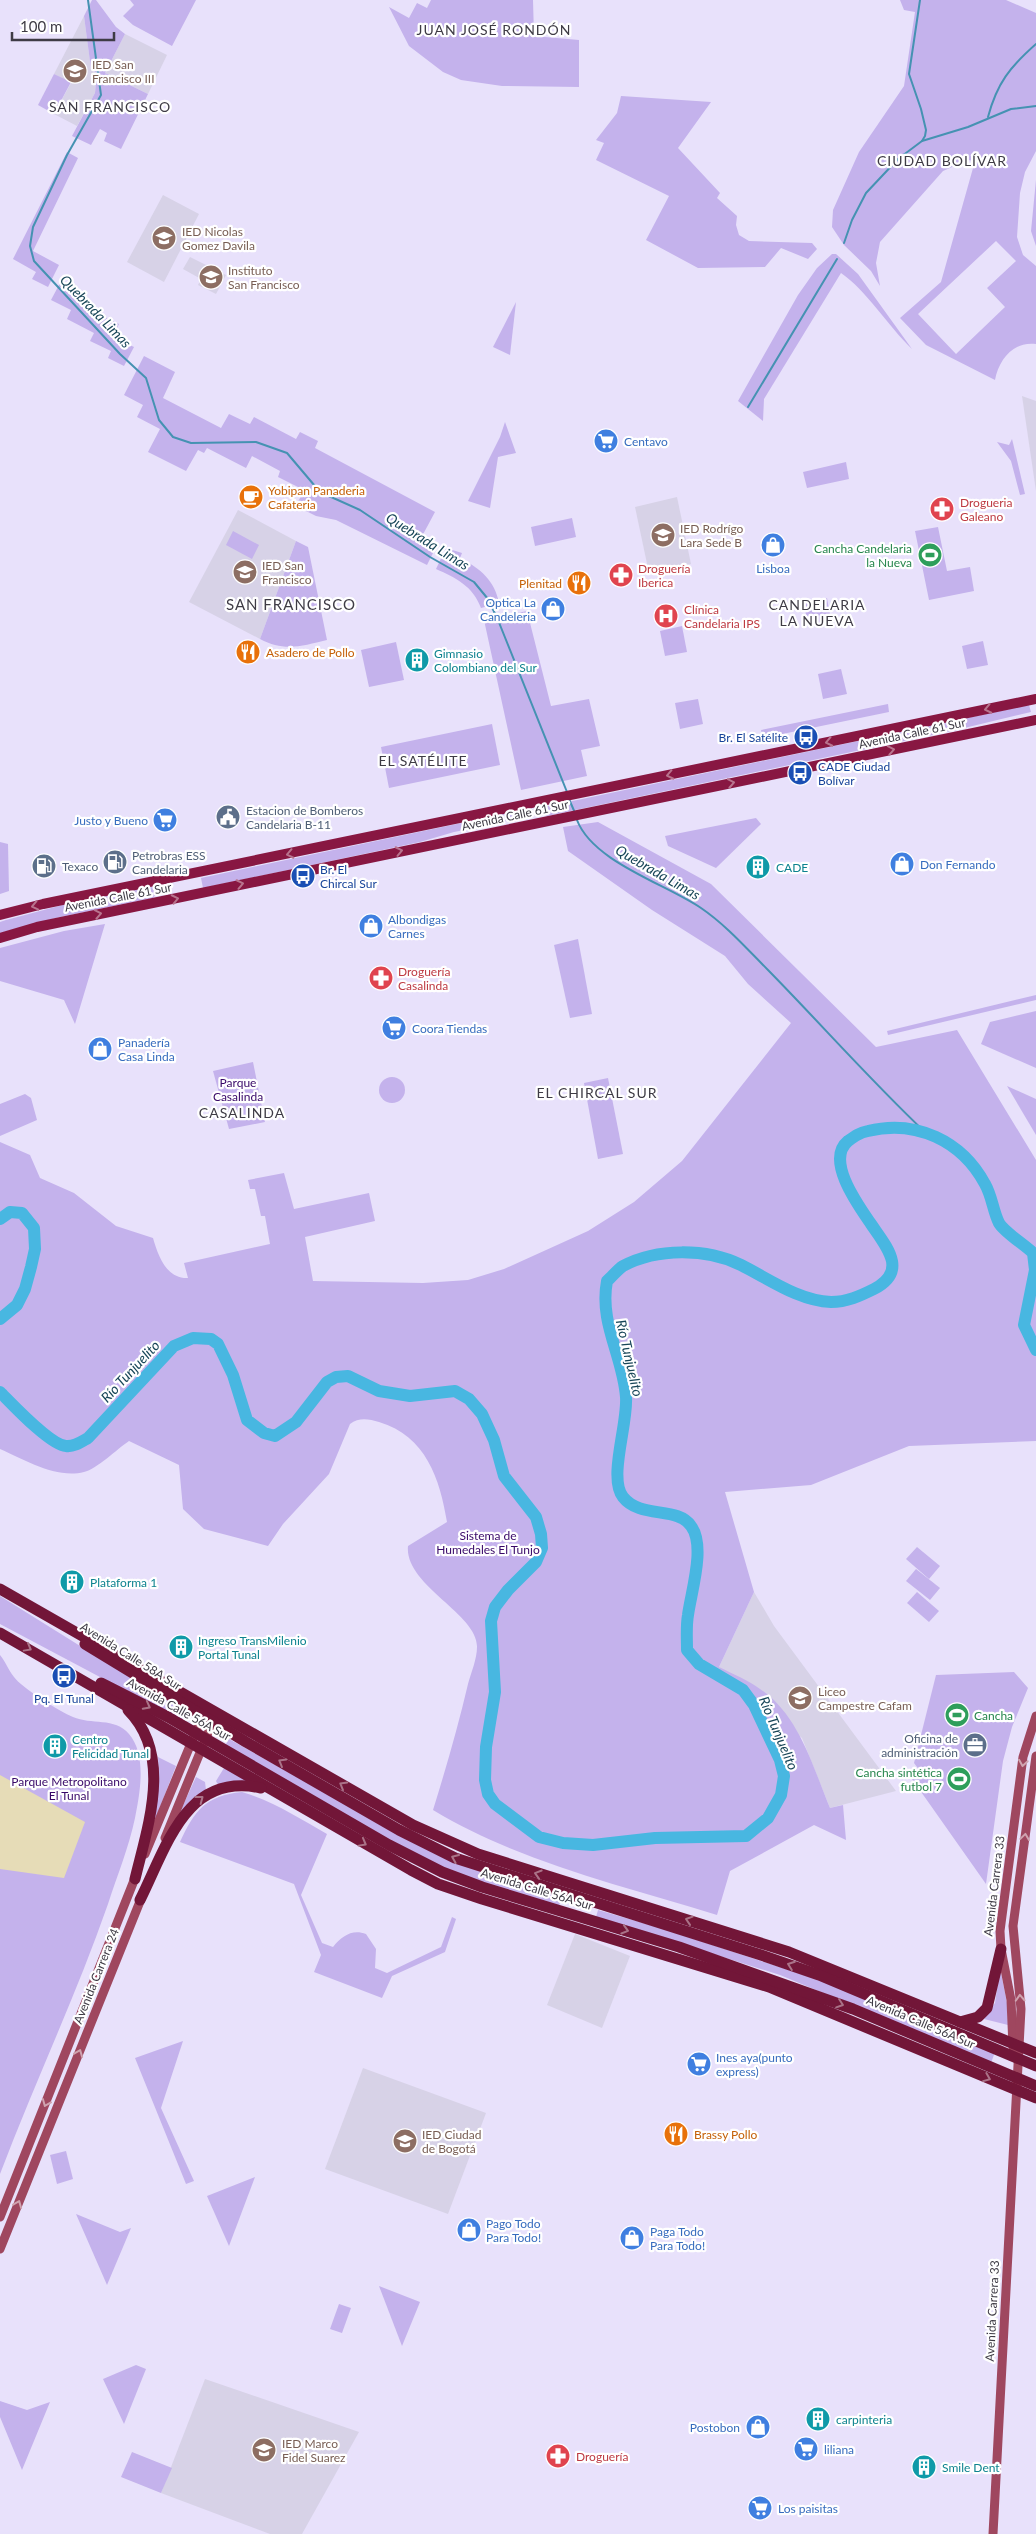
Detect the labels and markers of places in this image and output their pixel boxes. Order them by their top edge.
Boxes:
place label: IED San Francisco III [92,57,155,86]
school or university icon: IED San Francisco III [62,58,88,84]
place label: IED Nicolas Gomez Davila [182,224,255,253]
school or university icon: IED Nicolas Gomez Davila [151,225,177,251]
place label: Instituto San Francisco [228,263,300,292]
school or university icon: Instituto San Francisco [198,264,224,290]
supermarket icon: Centavo [593,428,619,454]
place label: Centavo [624,434,668,449]
place label: Yobipan Panaderia Cafateria [268,483,365,512]
cafe icon: Yobipan Panaderia Cafateria [238,484,264,510]
place label: Drogueria Galeano [960,495,1012,524]
pharmacy icon: Drogueria Galeano [929,496,955,522]
place label: IED Rodrígo Lara Sede B [680,521,744,550]
school or university icon: IED Rodrígo Lara Sede B [650,522,676,548]
shop icon: Lisboa [760,532,786,558]
place label: Cancha Candelaria la Nueva [814,541,912,570]
sports icon: Cancha Candelaria la Nueva [917,542,943,568]
place label: IED San Francisco [262,558,312,587]
school or university icon: IED San Francisco [232,559,258,585]
place label: Droguería Iberica [638,561,690,590]
place label: Lisboa [756,561,790,576]
pharmacy icon: Droguería Iberica [608,562,634,588]
restaurant icon: Plenitad [566,570,592,596]
place label: Plenitad [519,576,562,591]
place label: Optica La Candeleria [480,595,536,624]
shop icon: Optica La Candeleria [540,596,566,622]
place label: Clínica Candelaria IPS [684,602,760,631]
hospital icon: Clínica Candelaria IPS [653,603,679,629]
restaurant icon: Asadero de Pollo [235,639,261,665]
place label: Asadero de Pollo [266,645,355,660]
place label: Gimnasio Colombiano del Sur [434,646,537,675]
building icon: Gimnasio Colombiano del Sur [404,647,430,673]
bus stop icon: Br. El Satélite [793,724,819,750]
place label: Br. El Satélite [719,730,788,745]
place label: CADE Ciudad Bolívar [818,759,890,788]
bus stop icon: CADE Ciudad Bolívar [787,760,813,786]
place label: Estacion de Bomberos Candelaria B-11 [246,803,363,832]
public building icon: Estacion de Bomberos Candelaria B-11 [215,804,241,830]
supermarket icon: Justo y Bueno [152,807,178,833]
place label: Justo y Bueno [74,813,148,828]
place label: Petrobras ESS Candelaria [132,848,206,877]
fuel station icon: Petrobras ESS Candelaria [102,849,128,875]
shop icon: Don Fernando [889,851,915,877]
fuel station icon: Texaco [31,853,57,879]
building icon: CADE [745,854,771,880]
place label: Don Fernando [920,857,996,872]
place label: Texaco [62,859,98,874]
place label: CADE [776,860,808,875]
place label: Br. El Chircal Sur [320,862,377,891]
bus stop icon: Br. El Chircal Sur [290,863,316,889]
place label: Albondigas Carnes [388,912,446,941]
shop icon: Albondigas Carnes [358,913,384,939]
place label: Droguería Casalinda [398,964,450,993]
pharmacy icon: Droguería Casalinda [368,965,394,991]
supermarket icon: Coora Tiendas [381,1015,407,1041]
place label: Coora Tiendas [412,1021,487,1036]
place label: Panadería Casa Linda [118,1035,175,1064]
shop icon: Panadería Casa Linda [87,1036,113,1062]
building icon: Plataforma 1 [59,1569,85,1595]
place label: Plataforma 1 [90,1575,157,1590]
place label: Ingreso TransMilenio Portal Tunal [198,1633,307,1662]
building icon: Ingreso TransMilenio Portal Tunal [168,1634,194,1660]
bus stop icon: Pq. El Tunal [51,1663,77,1689]
place label: Liceo Campestre Cafam [818,1684,912,1713]
school or university icon: Liceo Campestre Cafam [787,1685,813,1711]
place label: Pq. El Tunal [34,1691,94,1706]
sports icon: Cancha [944,1702,970,1728]
place label: Cancha [974,1708,1013,1723]
place label: Oficina de administración [881,1731,958,1760]
place label: Centro Felicidad Tunal [72,1732,149,1761]
office icon: Oficina de administración [962,1732,988,1758]
building icon: Centro Felicidad Tunal [42,1733,68,1759]
place label: Cancha sintética futbol 7 [856,1765,942,1794]
sports icon: Cancha sintética futbol 7 [946,1766,972,1792]
place label: Ines aya(punto express) [716,2050,793,2079]
supermarket icon: Ines aya(punto express) [686,2051,712,2077]
restaurant icon: Brassy Pollo [663,2121,689,2147]
place label: IED Ciudad de Bogotá [422,2127,481,2156]
place label: Brassy Pollo [694,2127,757,2142]
school or university icon: IED Ciudad de Bogotá [392,2128,418,2154]
place label: Pago Todo Para Todo! [486,2216,541,2245]
shop icon: Pago Todo Para Todo! [456,2217,482,2243]
place label: Paga Todo Para Todo! [650,2224,705,2253]
shop icon: Paga Todo Para Todo! [619,2225,645,2251]
building icon: carpinteria [805,2406,831,2432]
place label: carpinteria [836,2412,892,2427]
shop icon: Postobon [745,2414,771,2440]
place label: Postobon [690,2420,740,2435]
place label: IED Marco Fidel Suarez [282,2436,346,2465]
supermarket icon: liliana [793,2436,819,2462]
school or university icon: IED Marco Fidel Suarez [251,2437,277,2463]
place label: liliana [824,2442,854,2457]
pharmacy icon: Droguería [545,2443,571,2469]
place label: Droguería [576,2449,628,2464]
building icon: Smile Dent [911,2454,937,2480]
place label: Smile Dent [942,2460,1000,2475]
supermarket icon: Los paisitas [747,2495,773,2521]
place label: Los paisitas [778,2501,838,2516]

